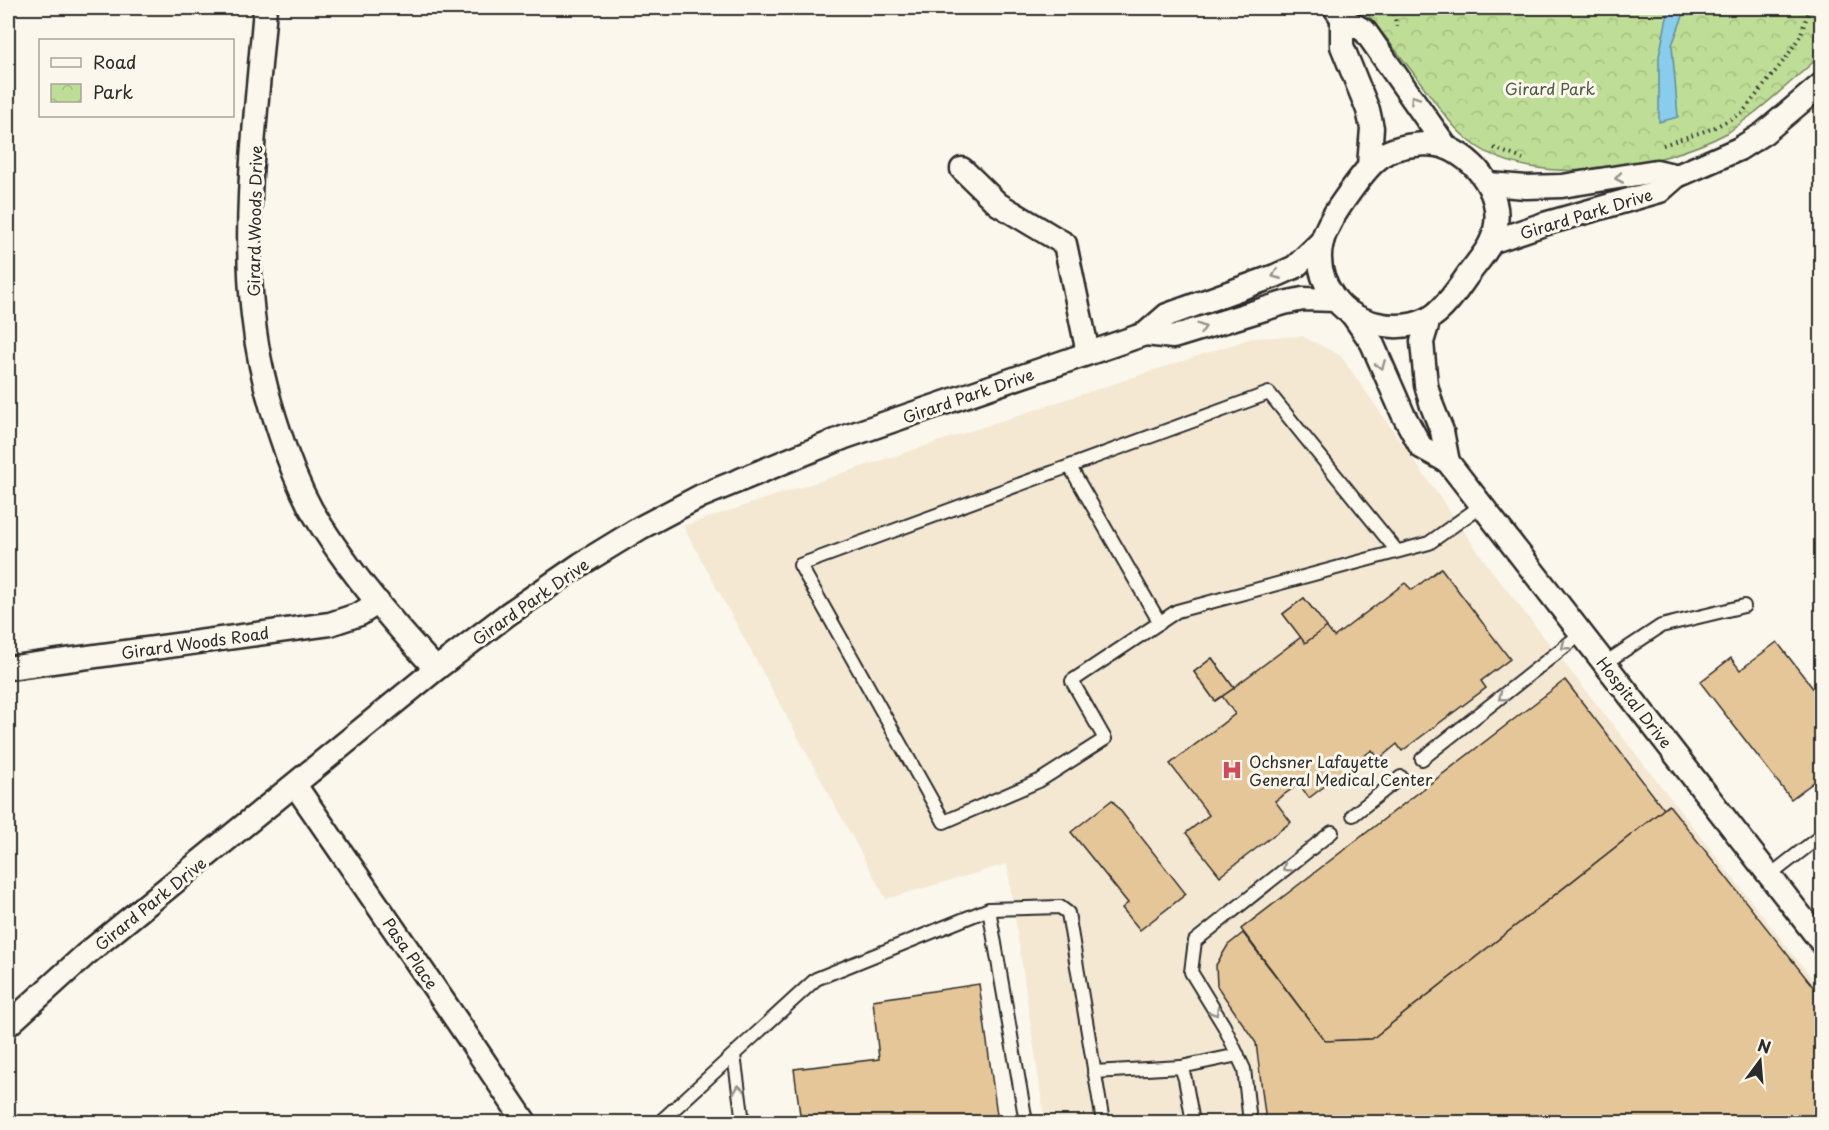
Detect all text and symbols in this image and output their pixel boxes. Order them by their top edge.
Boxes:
legend [39,39,234,117]
text: Road [93,48,137,75]
park label: Girard Park [1505,76,1595,100]
text: Park [93,78,133,105]
one-way arrow [1410,95,1421,106]
street label: Girard Woods Drive [241,145,267,297]
one-way arrow [1615,171,1625,184]
street label: Girard Park Drive [1517,181,1656,245]
one-way arrow [1271,268,1282,280]
one-way arrow [1196,323,1207,335]
one-way arrow [1374,358,1386,369]
street label: Girard Park Drive [899,361,1037,429]
street label: Girard Park Drive [467,552,593,650]
street label: Girard Woods Road [120,620,270,664]
one-way arrow [1561,639,1572,650]
street label: Hospital Drive [1592,651,1678,753]
one-way arrow [1497,689,1508,700]
place label: Ochsner Lafayette General Medical Center [1249,749,1433,791]
hospital icon: Ochsner Lafayette General Medical Center [1220,758,1244,782]
street label: Girard Park Drive [89,850,211,956]
one-way arrow [1282,861,1293,872]
street label: Pasa Place [378,912,444,994]
one-way arrow [1208,1006,1220,1016]
north arrow [1730,1031,1790,1091]
text: N [1755,1032,1774,1059]
one-way arrow [733,1084,745,1093]

